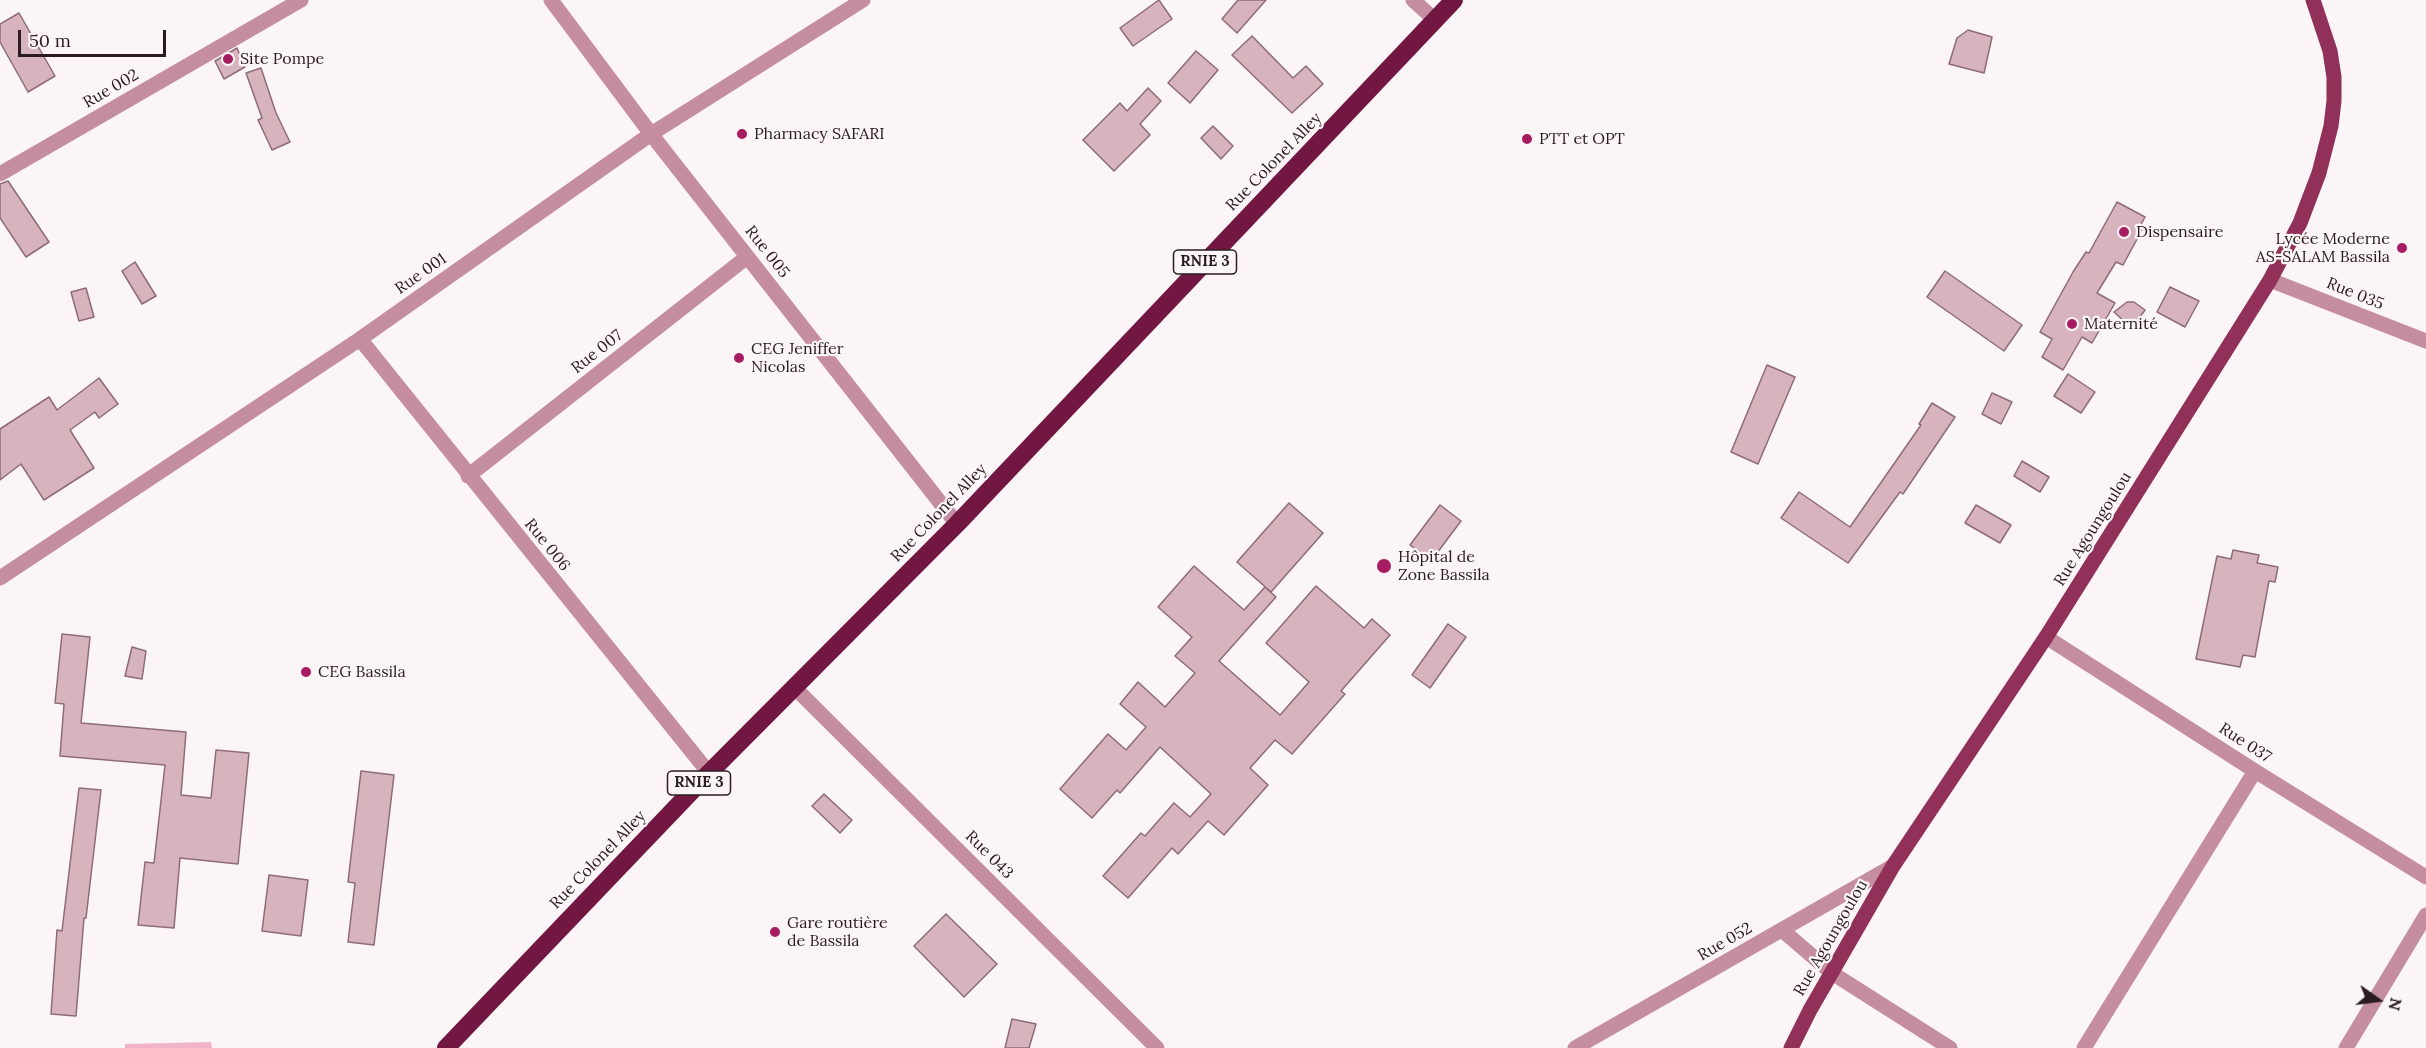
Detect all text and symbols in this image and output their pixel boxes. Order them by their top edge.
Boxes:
scale bar [21,18,170,56]
text: 50 m [29,29,71,52]
place label: Site Pompe [240,49,324,69]
marker: Site Pompe [221,52,235,66]
street label: Rue 002 [80,65,142,113]
street label: Rue Colonel Alley [1222,109,1326,215]
place label: Pharmacy SAFARI [754,124,885,144]
marker: Pharmacy SAFARI [735,127,749,141]
place label: PTT et OPT [1539,129,1625,149]
marker: PTT et OPT [1520,132,1534,146]
street label: Rue 005 [741,222,793,282]
place label: Dispensaire [2136,222,2223,242]
marker: Dispensaire [2117,225,2131,239]
place label: Lycée Moderne AS-SALAM Bassila [2256,229,2390,267]
marker: Lycée Moderne AS-SALAM Bassila [2395,241,2409,255]
street label: Rue 001 [392,249,450,299]
road number: RNIE 3 [1174,250,1236,274]
street label: Rue 035 [2324,274,2386,314]
place label: Maternité [2084,314,2158,334]
marker: Maternité [2065,317,2079,331]
street label: Rue 007 [568,326,626,378]
place label: CEG Jeniffer Nicolas [751,339,844,377]
marker: CEG Jeniffer Nicolas [732,351,746,365]
street label: Rue Colonel Alley [887,460,991,566]
street label: Rue Agoungoulou [2050,468,2136,590]
street label: Rue 006 [520,515,574,575]
place label: Hôpital de Zone Bassila [1398,547,1490,585]
marker: Hôpital de Zone Bassila [1375,557,1393,575]
place label: CEG Bassila [318,662,406,682]
marker: CEG Bassila [299,665,313,679]
street label: Rue 037 [2215,719,2275,767]
road number: RNIE 3 [668,771,730,795]
street label: Rue Colonel Alley [546,807,650,913]
street label: Rue 043 [961,827,1017,883]
street label: Rue Agoungoulou [1790,877,1872,999]
place label: Gare routière de Bassila [787,913,888,951]
street label: Rue 052 [1694,919,1756,965]
marker: Gare routière de Bassila [768,925,782,939]
north arrow [2348,970,2408,1030]
text: N [2384,996,2407,1013]

